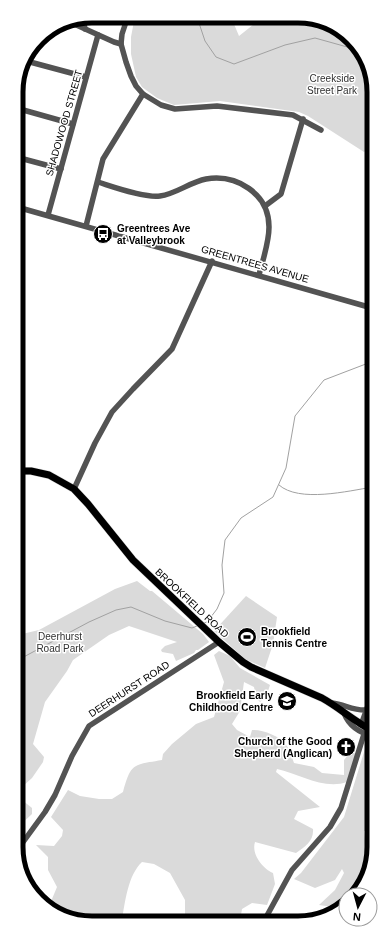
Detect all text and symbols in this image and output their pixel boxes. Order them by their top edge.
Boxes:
street label: SHADOWOOD STREET [44,69,84,177]
park label: Creekside Street Park [307,73,358,96]
bus stop icon: Greentrees Ave at Valleybrook [92,223,114,245]
place label: Greentrees Ave at Valleybrook [117,223,191,246]
street label: GREENTREES AVENUE [200,243,310,285]
street label: BROOKFIELD ROAD [153,566,231,640]
sports icon: Brookfield Tennis Centre [236,626,258,648]
place label: Brookfield Tennis Centre [261,626,327,649]
park label: Deerhurst Road Park [36,631,85,654]
street label: DEERHURST ROAD [87,659,171,719]
place label: Brookfield Early Childhood Centre [189,690,273,713]
school or university icon: Brookfield Early Childhood Centre [276,690,298,712]
place label: Church of the Good Shepherd (Anglican) [234,736,332,759]
church icon: Church of the Good Shepherd (Anglican) [335,736,357,758]
north arrow [338,887,378,927]
text: N [352,911,362,923]

